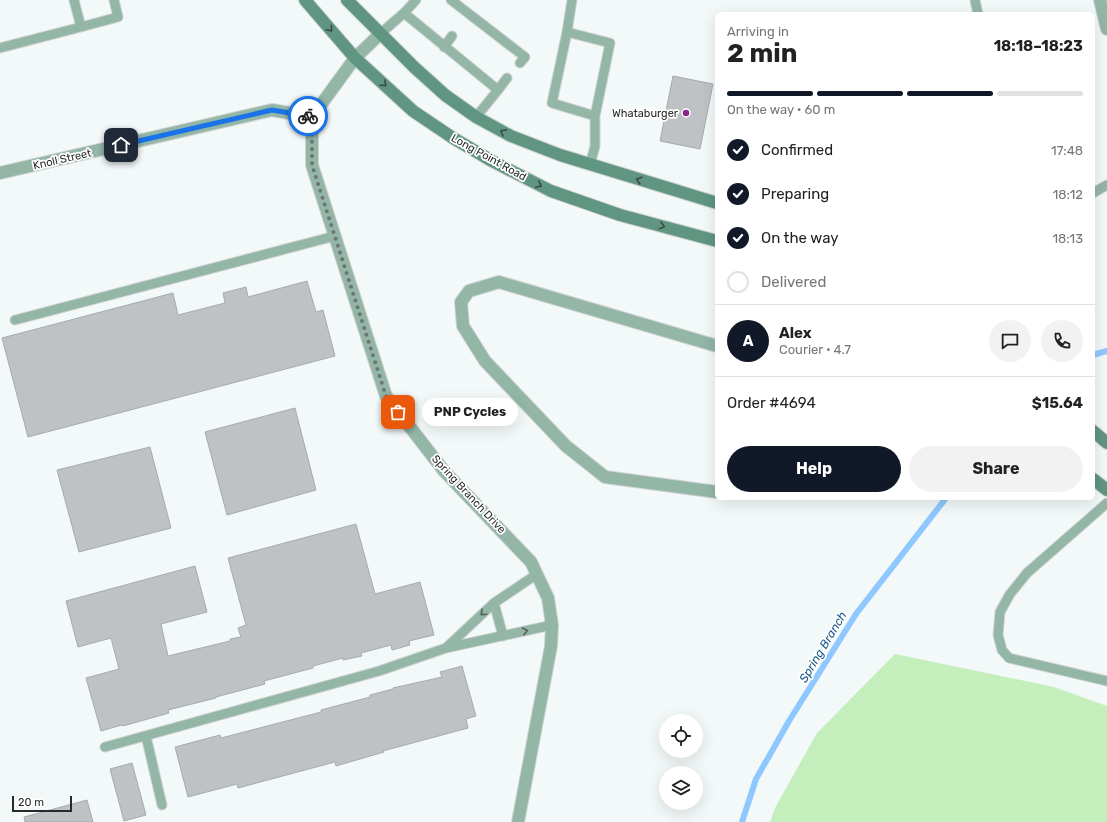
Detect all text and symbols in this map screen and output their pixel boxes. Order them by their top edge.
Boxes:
one-way arrow [325,24,332,32]
text: Arriving in [727,24,789,39]
text: 18:18–18:23 [994,37,1083,55]
text: 2 min [727,38,797,69]
one-way arrow [379,79,386,86]
courier [288,96,328,136]
text: On the way · 60 m [727,102,835,117]
icon: bike [297,105,319,127]
place label: Whataburger [612,107,679,120]
marker: Whataburger [681,108,691,118]
pin [104,128,138,162]
one-way arrow [500,129,507,136]
street label: Long Point Road [449,131,529,183]
icon: home [110,134,132,156]
icon: check [727,139,749,161]
text: Confirmed [761,141,833,159]
text: 17:48 [1051,143,1083,158]
street label: Knoll Street [32,146,93,173]
one-way arrow [636,176,643,185]
one-way arrow [535,180,542,187]
icon: check [727,183,749,205]
text: Preparing [761,185,829,203]
text: 18:12 [1053,187,1083,202]
one-way arrow [658,222,665,230]
icon: check [727,227,749,249]
text: On the way [761,229,839,247]
text: 18:13 [1052,231,1083,246]
text: Delivered [761,273,826,291]
button: chat [989,320,1031,362]
button: phone [1041,320,1083,362]
text: Alex [779,324,812,342]
text: A [743,332,753,350]
text: Courier · 4.7 [779,342,851,357]
text: Order #4694 [727,394,816,412]
text: $15.64 [1032,394,1083,412]
pin [381,395,415,429]
callout: PNP Cycles [422,398,518,426]
icon: bag [387,401,409,423]
text: PNP Cycles [434,404,506,419]
button: Help [727,446,901,492]
button: Share [909,446,1083,492]
street label: Spring Branch Drive [429,453,508,536]
one-way arrow [480,609,488,616]
water label: Spring Branch [796,609,850,685]
one-way arrow [522,628,528,636]
map controls [659,714,703,810]
button: locate [659,714,703,758]
button: layers [659,766,703,810]
scale bar [12,794,72,813]
text: 20 m [18,796,44,809]

